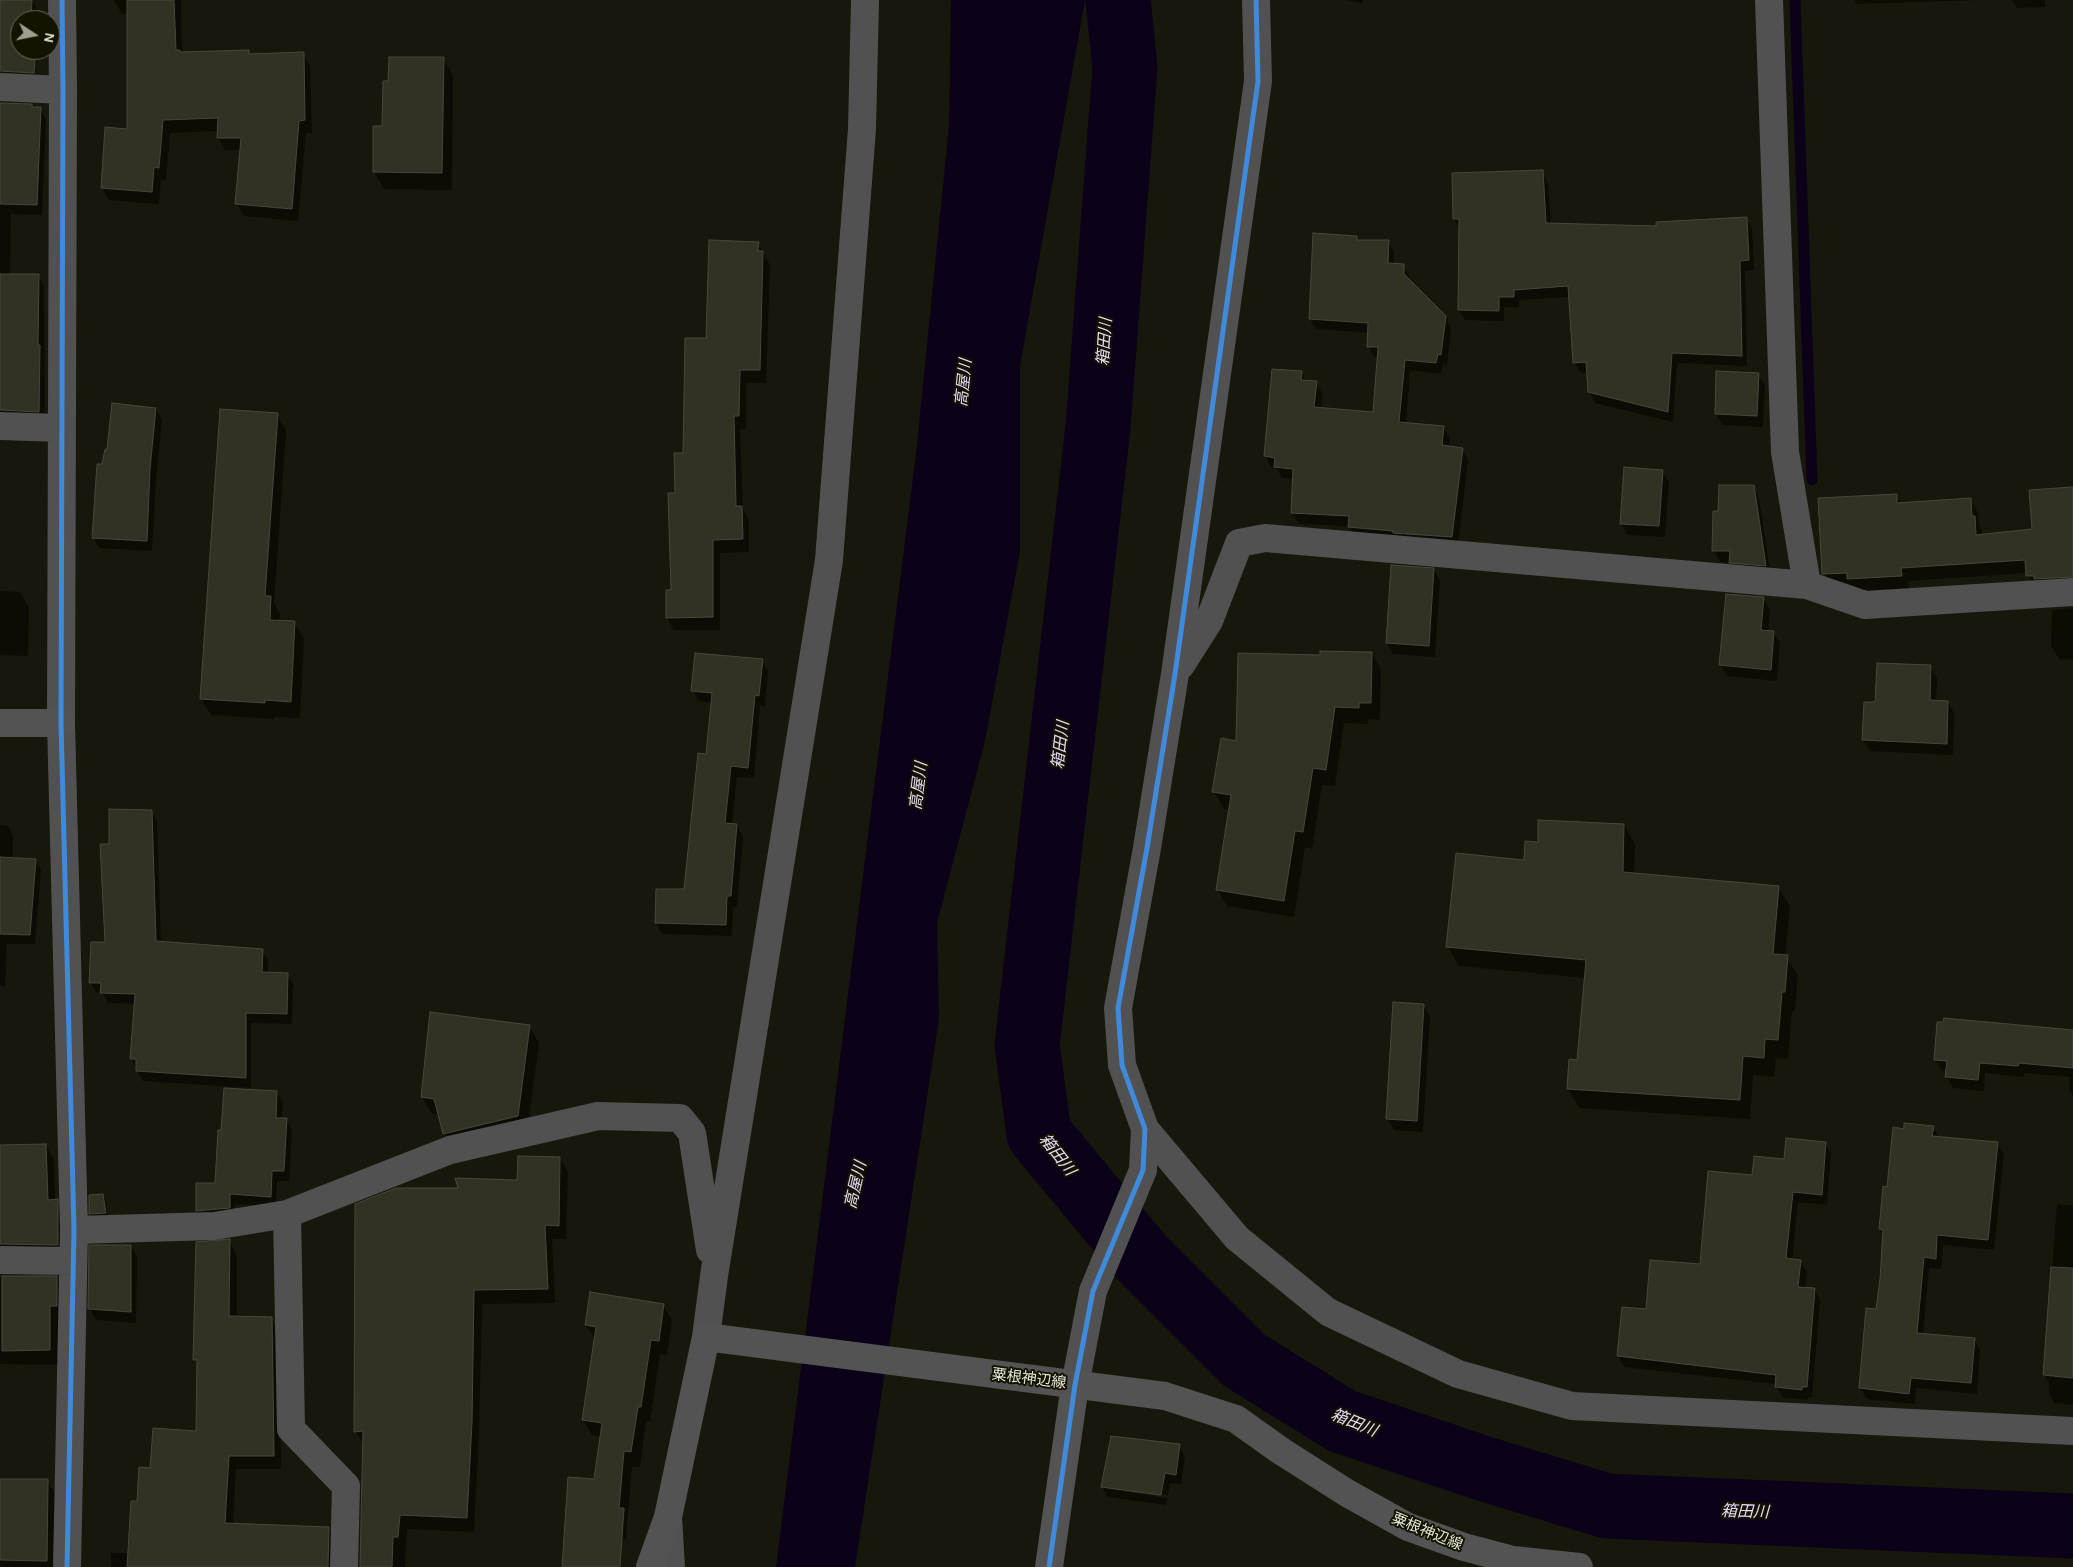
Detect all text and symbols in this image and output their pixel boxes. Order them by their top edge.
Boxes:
north arrow [10,10,60,60]
text: N [40,31,59,44]
water label: 箱田川 [1094,317,1116,367]
water label: 高屋川 [952,358,976,408]
water label: 箱田川 [1049,720,1073,770]
water label: 高屋川 [907,761,931,811]
water label: 箱田川 [1035,1130,1079,1180]
water label: 高屋川 [841,1159,871,1211]
street label: 粟根神辺線 [991,1365,1067,1393]
water label: 箱田川 [1328,1405,1380,1441]
water label: 箱田川 [1721,1502,1769,1522]
street label: 粟根神辺線 [1389,1510,1465,1554]

